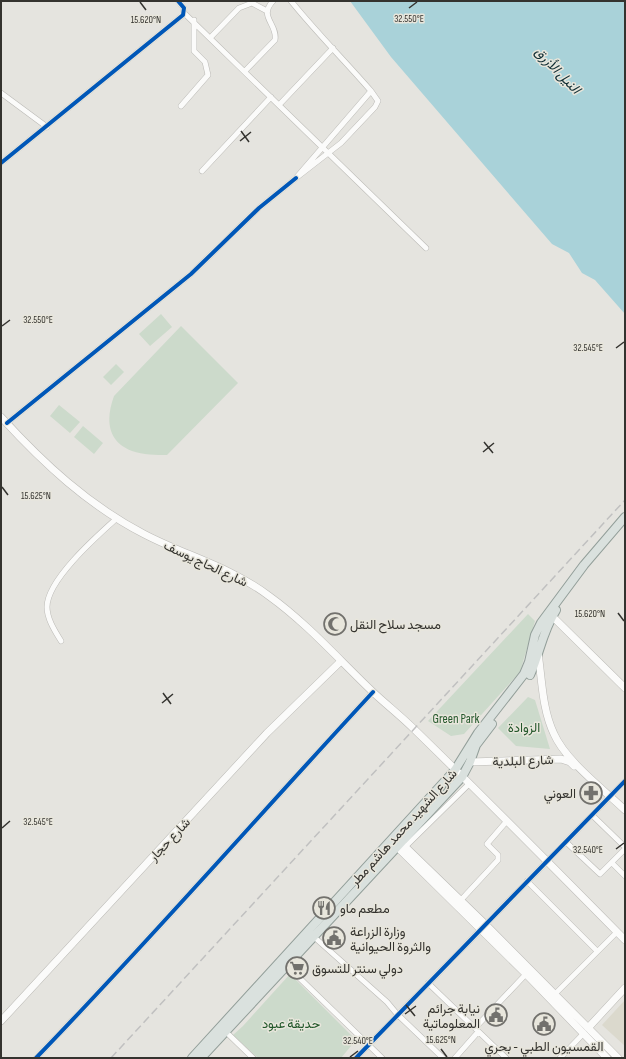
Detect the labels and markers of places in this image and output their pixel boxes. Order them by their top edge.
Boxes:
mosque icon: مسجد سلاح النقل [322,611,348,637]
place label: مسجد سلاح النقل [350,617,441,634]
pharmacy icon: العوني [578,780,604,806]
place label: العوني [544,786,576,804]
restaurant icon: مطعم ماو [311,895,337,921]
place label: مطعم ماو [340,901,390,917]
place label: وزارة الزراعة والثروة الحيوانية [350,924,431,955]
public building icon: وزارة الزراعة والثروة الحيوانية [321,925,347,951]
supermarket icon: دولي سنتر للتسوق [284,955,310,981]
place label: دولي سنتر للتسوق [312,961,403,979]
place label: نيابة جرائم المعلوماتية [423,1001,480,1032]
public building icon: نيابة جرائم المعلوماتية [483,1002,509,1028]
public building icon: القمسيون الطبي - بحري [531,1011,557,1037]
place label: القمسيون الطبي - بحري [484,1039,604,1057]

